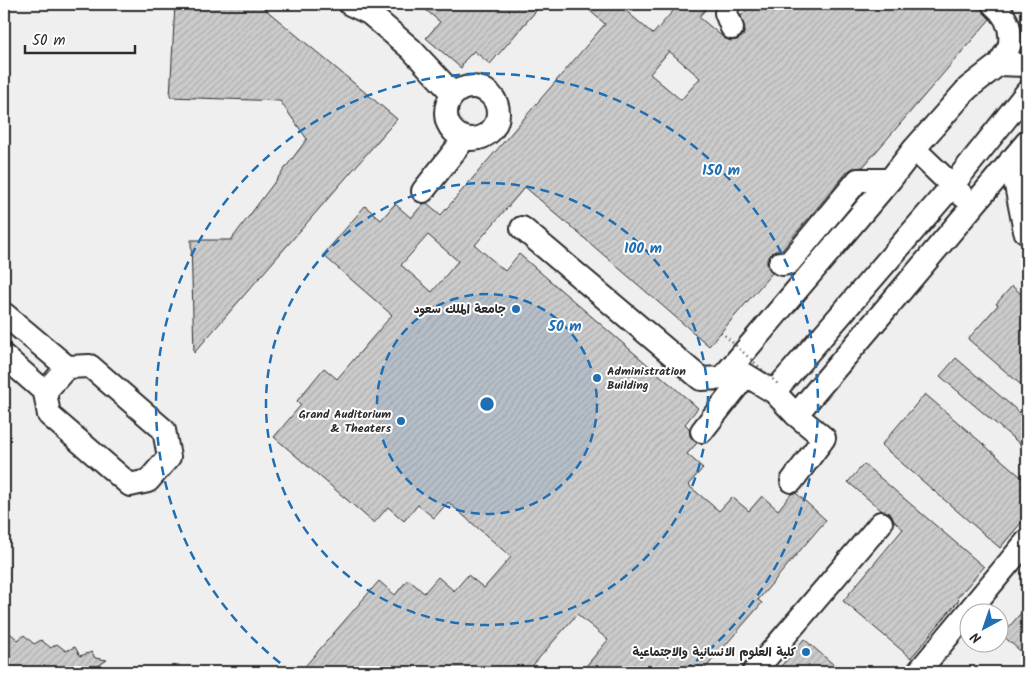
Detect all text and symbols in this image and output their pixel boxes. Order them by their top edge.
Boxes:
scale bar [25,22,135,54]
text: 50 m [32,29,66,53]
text: 150 m [702,159,740,183]
text: 100 m [624,237,662,261]
place label: جامعة الملك سعود [413,300,506,319]
marker: جامعة الملك سعود [510,303,522,315]
text: 50 m [547,315,582,339]
place label: Administration Building [607,362,686,395]
marker: Administration Building [591,372,603,384]
centre of rings [478,395,496,413]
place label: Grand Auditorium & Theaters [299,405,391,438]
marker: Grand Auditorium & Theaters [395,415,407,427]
north arrow [958,604,1008,654]
text: N [966,626,987,648]
place label: كلية العلوم الانسانية والاجتماعية [633,643,797,662]
marker: كلية العلوم الانسانية والاجتماعية [800,646,812,658]

